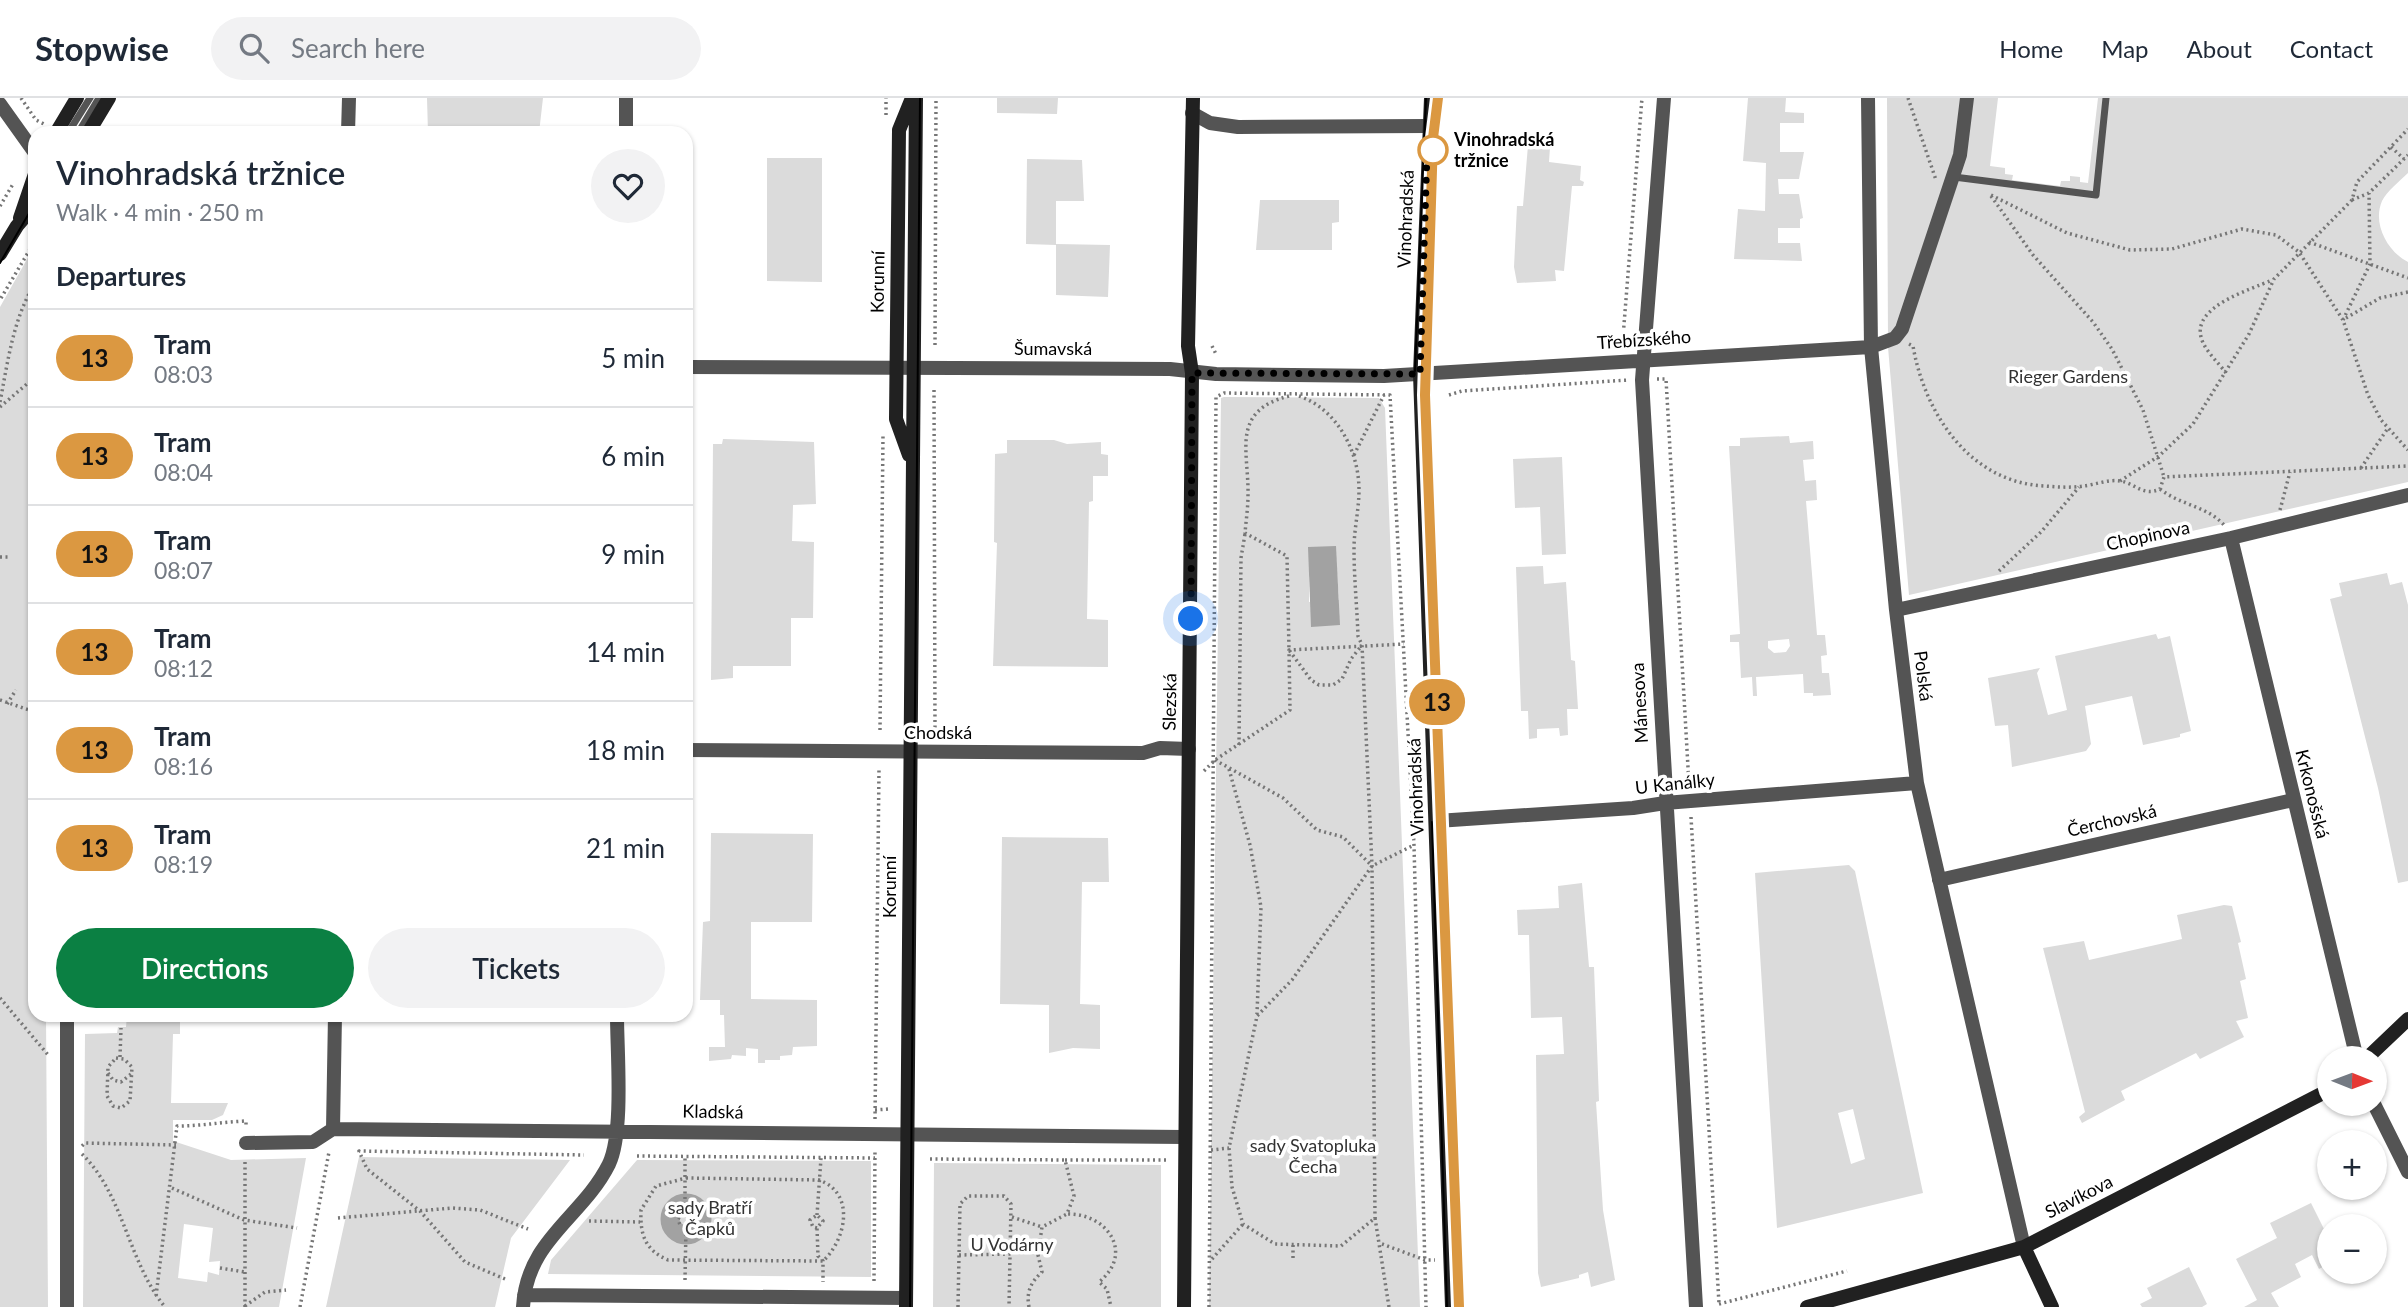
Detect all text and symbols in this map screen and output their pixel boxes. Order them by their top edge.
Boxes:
search box [211,17,701,80]
text: Stopwise [35,28,169,68]
icon: search [235,29,273,67]
text: Search here [291,32,425,64]
text: Home [1999,34,2063,63]
text: Map [2101,34,2149,63]
text: About [2187,34,2252,63]
text: Contact [2290,34,2373,63]
place label: Vinohradská tržnice [1453,128,1554,171]
marker: Vinohradská tržnice [1418,135,1448,165]
button: heart [591,149,665,223]
text: Vinohradská tržnice [56,152,345,192]
street label: Vinohradská [1392,170,1418,268]
text: Walk · 4 min · 250 m [56,198,264,226]
street label: Korunní [865,250,889,313]
text: Departures [56,260,186,292]
street label: Třebízského [1596,325,1692,353]
text: Tram [154,328,211,360]
street label: Šumavská [1014,337,1092,359]
text: 5 min [601,342,665,374]
text: 13 [81,343,108,372]
text: 08:03 [154,360,213,388]
park label: Rieger Gardens [2008,365,2128,387]
text: Tram [154,426,211,458]
text: 6 min [601,440,665,472]
text: 13 [81,441,108,470]
text: 08:04 [154,458,213,486]
street label: Chopinova [2104,515,2192,555]
text: Tram [154,524,211,556]
text: 9 min [601,538,665,570]
text: 13 [81,539,108,568]
text: 08:07 [154,556,213,584]
your location [1173,601,1208,636]
text: Tram [154,622,211,654]
text: 14 min [586,636,665,668]
text: 13 [81,637,108,666]
street label: Polská [1910,649,1938,702]
text: 08:12 [154,654,213,682]
street label: Mánesova [1626,662,1652,744]
street label: Slezská [1158,673,1180,731]
line badge: 13 [1406,679,1468,725]
text: 13 [1423,687,1451,716]
text: Tram [154,720,211,752]
street label: Chodská [904,721,972,743]
text: 18 min [586,734,665,766]
text: 13 [81,735,108,764]
street label: Vinohradská [1402,738,1428,836]
street label: Krkonošská [2291,747,2335,841]
text: 08:16 [154,752,213,780]
street label: U Kanálky [1634,768,1717,798]
street label: Čerchovská [2065,799,2159,841]
text: Tram [154,818,211,850]
text: 21 min [586,832,665,864]
text: 13 [81,833,108,862]
text: 08:19 [154,850,213,878]
street label: Korunní [878,855,900,918]
button: Directions [56,928,354,1008]
button: Tickets [368,928,665,1008]
north arrow [2317,1046,2387,1116]
map controls [2317,1046,2387,1284]
street label: Kladská [682,1099,744,1123]
button: + [2317,1130,2387,1200]
park label: sady Svatopluka Čecha [1250,1134,1376,1177]
street label: Slavíkova [2041,1170,2116,1223]
park label: sady Bratří Čapků [668,1196,753,1239]
button: − [2317,1214,2387,1284]
park label: U Vodárny [971,1233,1054,1255]

